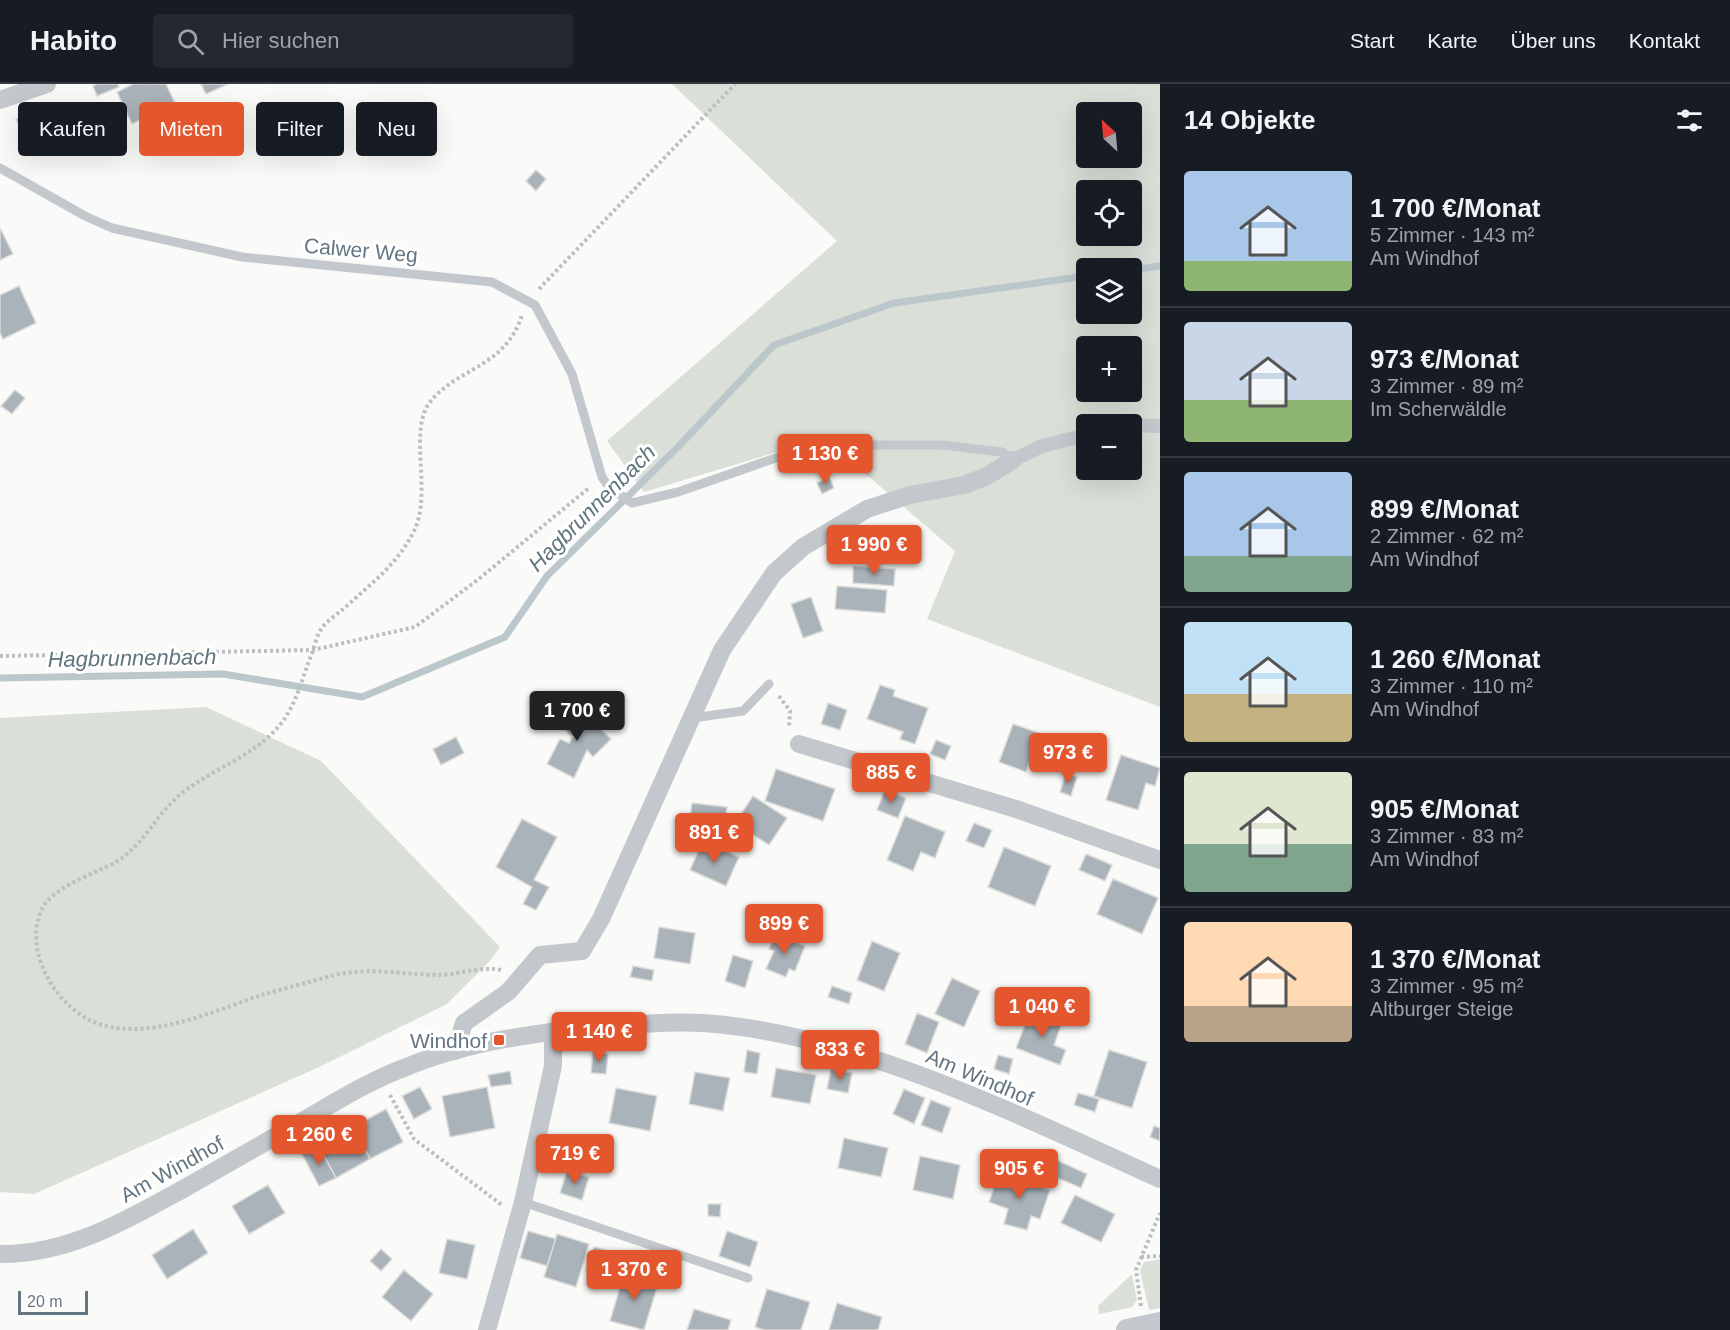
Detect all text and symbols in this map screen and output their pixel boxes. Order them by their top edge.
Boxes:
search box [153,14,573,68]
text: Habito [30,25,117,56]
icon: search [174,25,207,58]
text: Hier suchen [222,28,340,53]
text: Start [1350,29,1394,52]
text: Karte [1427,29,1478,52]
text: Über uns [1511,29,1596,52]
text: Kontakt [1629,29,1700,52]
chip: Kaufen [18,102,127,156]
chip: Mieten [139,102,244,156]
chip: Filter [256,102,344,156]
chip: Neu [356,102,437,156]
north arrow [1076,102,1142,168]
map controls [1076,102,1142,480]
icon: filters [1673,104,1706,137]
text: 14 Objekte [1184,105,1316,135]
button: locate [1076,180,1142,246]
text: 1 700 €/Monat [1370,193,1541,223]
icon: home [1232,195,1304,267]
text: 5 Zimmer · 143 m² [1370,224,1534,246]
street label: Calwer Weg [303,234,419,266]
text: Am Windhof [1370,247,1479,269]
button: layers [1076,258,1142,324]
button: + [1076,336,1142,402]
text: 973 €/Monat [1370,344,1519,374]
icon: home [1232,346,1304,418]
text: 3 Zimmer · 89 m² [1370,375,1523,397]
text: Im Scherwäldle [1370,398,1507,420]
button: − [1076,414,1142,480]
pin: 1 130 € [770,434,880,485]
water label: Hagbrunnenbach [523,439,661,577]
text: 1 130 € [792,442,858,464]
text: 899 €/Monat [1370,494,1519,524]
icon: home [1232,496,1304,568]
pin: 1 990 € [819,525,929,576]
text: 2 Zimmer · 62 m² [1370,525,1523,547]
text: 1 990 € [841,533,907,555]
text: Am Windhof [1370,548,1479,570]
water label: Hagbrunnenbach [47,644,217,672]
text: 1 260 €/Monat [1370,644,1541,674]
icon: home [1232,646,1304,718]
text: 3 Zimmer · 110 m² [1370,675,1533,697]
pin: 1 700 € [522,691,632,742]
text: Am Windhof [1370,698,1479,720]
text: 1 700 € [544,699,610,721]
pin: 973 € [1026,733,1110,784]
text: 973 € [1043,741,1093,763]
pin: 885 € [849,753,933,804]
text: 885 € [866,761,916,783]
text: 905 €/Monat [1370,794,1519,824]
icon: home [1232,796,1304,868]
pin: 891 € [672,813,756,864]
text: 891 € [689,821,739,843]
text: 3 Zimmer · 83 m² [1370,825,1523,847]
text: Am Windhof [1370,848,1479,870]
pin: 899 € [742,904,826,955]
text: 899 € [759,912,809,934]
text: 1 370 €/Monat [1370,944,1541,974]
icon: home [1232,946,1304,1018]
text: 3 Zimmer · 95 m² [1370,975,1523,997]
pin: 1 040 € [987,987,1097,1038]
text: 1 040 € [1009,995,1075,1017]
text: Altburger Steige [1370,998,1513,1020]
pin: 1 140 € [544,1012,654,1063]
text: 1 140 € [566,1020,632,1042]
place label: Windhof [410,1029,487,1052]
pin: 833 € [798,1030,882,1081]
marker: Windhof [492,1033,506,1047]
text: 833 € [815,1038,865,1060]
street label: Am Windhof [923,1044,1037,1110]
pin: 1 260 € [264,1115,374,1166]
text: 1 260 € [286,1123,352,1145]
street label: Am Windhof [116,1131,228,1207]
pin: 719 € [533,1134,617,1185]
text: 719 € [550,1142,600,1164]
pin: 905 € [977,1149,1061,1200]
text: 905 € [994,1157,1044,1179]
pin: 1 370 € [579,1250,689,1301]
text: 1 370 € [601,1258,667,1280]
scale bar [18,1288,88,1316]
text: 20 m [27,1293,63,1310]

